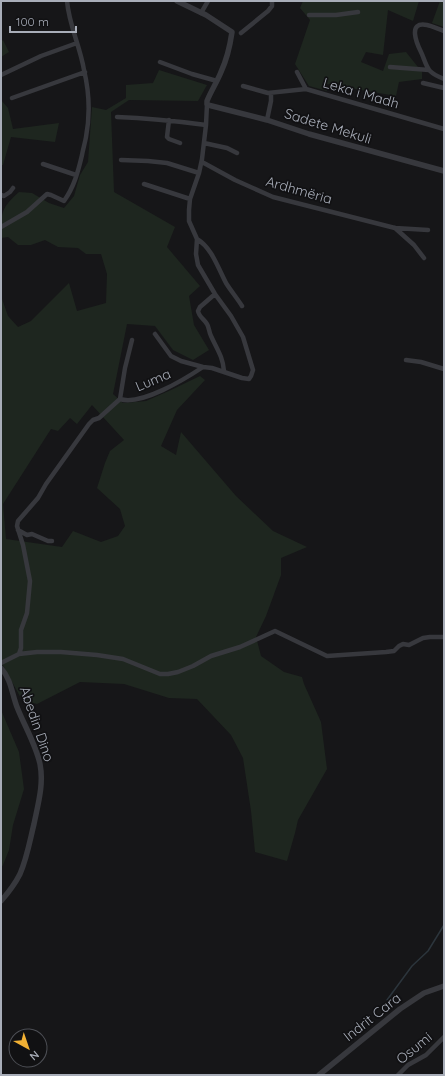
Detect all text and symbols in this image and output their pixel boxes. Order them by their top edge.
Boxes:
scale bar [10,8,76,34]
text: 100 m [16,14,49,29]
street label: Leka i Madh [321,74,401,112]
street label: Sadete Mekuli [282,104,374,148]
street label: Ardhmëria [264,172,334,208]
street label: Luma [133,365,173,395]
street label: Abedin Dino [16,684,58,764]
street label: Indrit Cara [340,989,404,1045]
north arrow [8,1028,48,1068]
street label: Osumi [392,1028,436,1068]
text: N [27,1048,42,1064]

